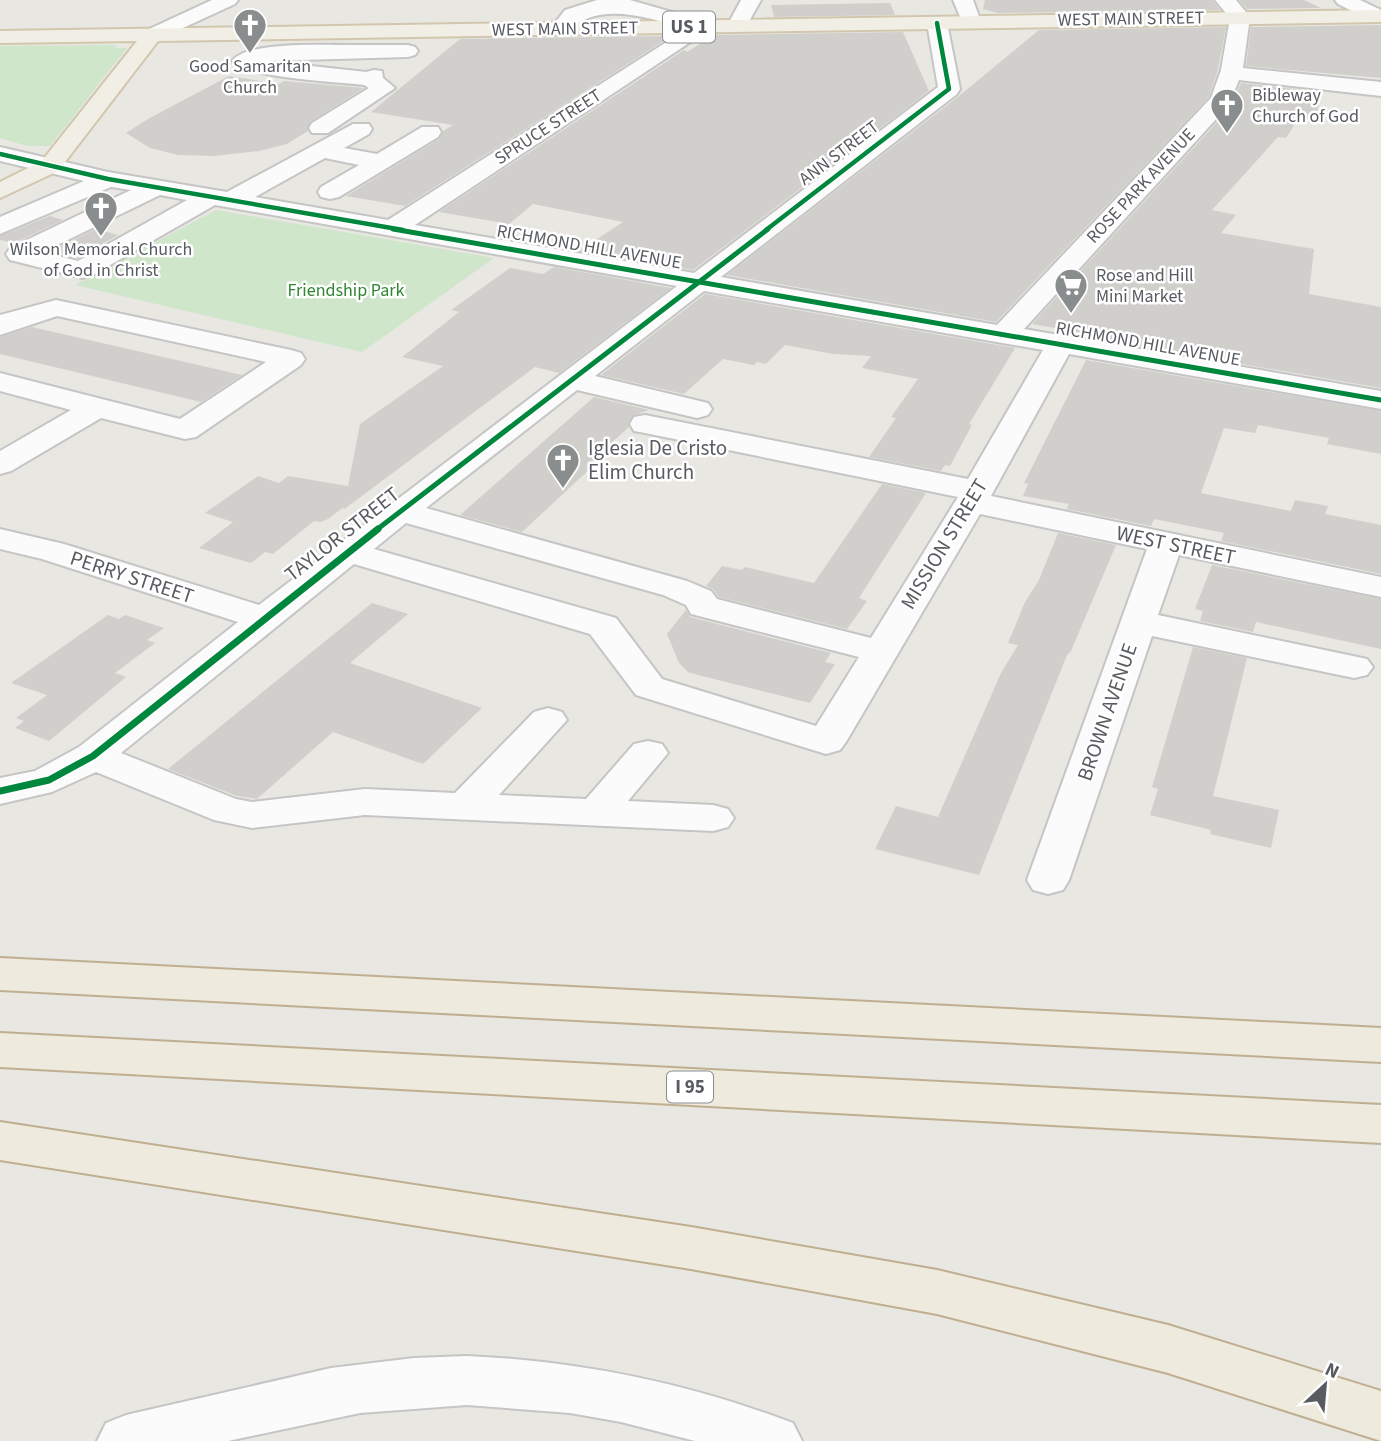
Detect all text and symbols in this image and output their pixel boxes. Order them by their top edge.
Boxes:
street label: WEST MAIN STREET [1057,5,1205,33]
church icon: Good Samaritan Church [231,6,269,55]
road number: US 1 [663,12,715,42]
street label: WEST MAIN STREET [491,15,639,43]
place label: Good Samaritan Church [189,54,311,100]
street label: SPRUCE STREET [490,83,607,171]
place label: Bibleway Church of God [1252,83,1359,129]
church icon: Bibleway Church of God [1208,86,1246,135]
street label: ANN STREET [794,114,885,191]
street label: ROSE PARK AVENUE [1081,123,1201,249]
church icon: Wilson Memorial Church of God in Christ [82,189,120,238]
street label: RICHMOND HILL AVENUE [495,218,683,276]
place label: Wilson Memorial Church of God in Christ [10,237,192,283]
place label: Rose and Hill Mini Market [1096,263,1194,309]
supermarket icon: Rose and Hill Mini Market [1052,266,1090,315]
park label: Friendship Park [288,278,405,303]
street label: RICHMOND HILL AVENUE [1054,315,1242,373]
place label: Iglesia De Cristo Elim Church [588,433,727,487]
church icon: Iglesia De Cristo Elim Church [544,441,582,490]
street label: MISSION STREET [893,473,995,615]
street label: TAYLOR STREET [278,479,406,589]
street label: WEST STREET [1114,518,1238,572]
street label: PERRY STREET [66,543,198,611]
street label: BROWN AVENUE [1069,639,1145,785]
road number: I 95 [667,1072,713,1102]
north arrow [1290,1350,1360,1420]
text: N [1320,1356,1343,1386]

